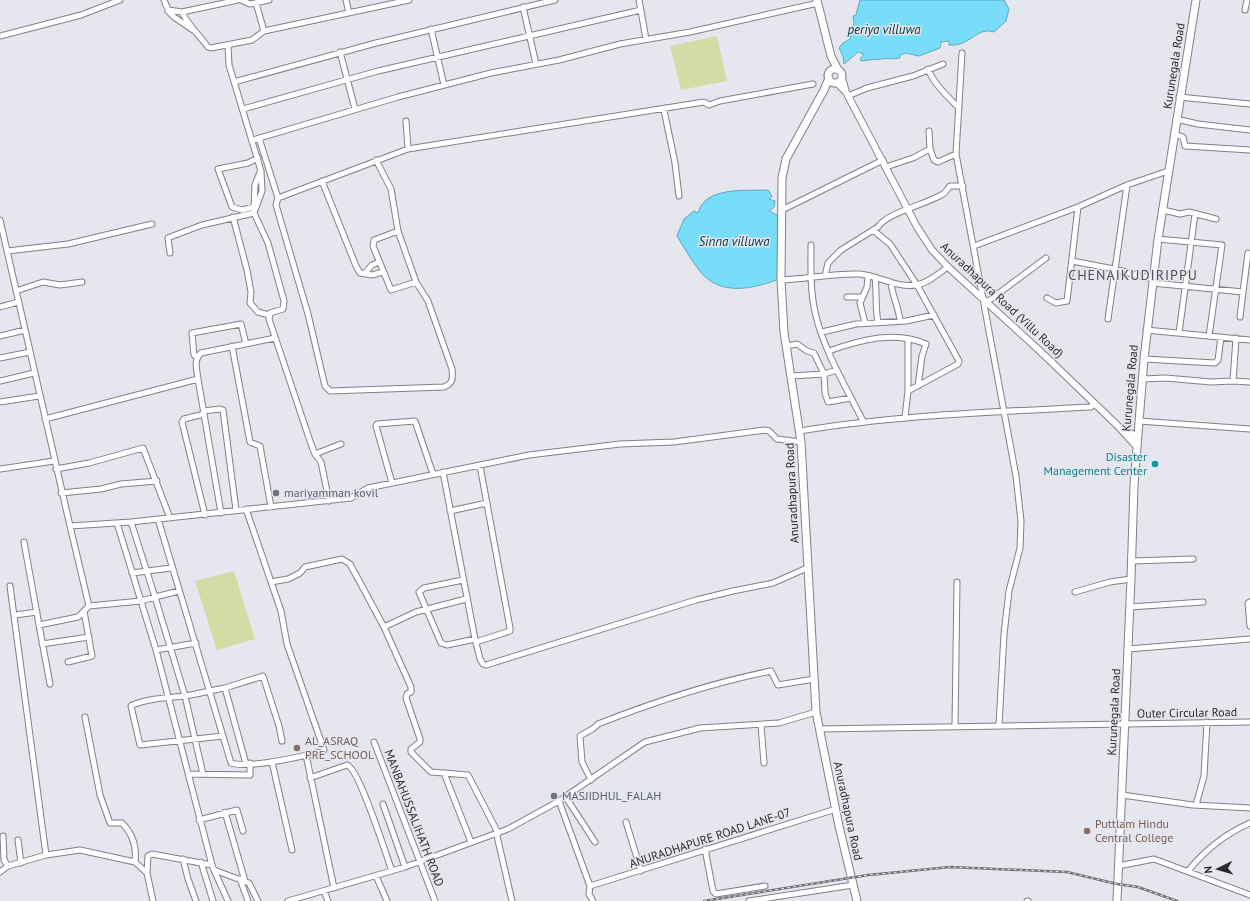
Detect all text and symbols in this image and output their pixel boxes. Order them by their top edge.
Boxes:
water label: periya villuwa [846,21,921,38]
street label: Kurunegala Road [1159,22,1188,110]
water label: Sinna villuwa [698,233,770,250]
street label: Anuradhapura Road (Villu Road) [938,239,1067,361]
district label: CHENAIKUDIRIPPU [1068,266,1198,284]
street label: Kurunegala Road [1118,344,1141,432]
street label: Anuradhapura Road [781,442,802,544]
place label: Disaster Management Center [1044,449,1147,478]
marker: Disaster Management Center [1150,459,1160,469]
place label: mariyamman kovil [284,485,379,500]
marker: mariyamman kovil [271,488,281,498]
street label: Kurunegala Road [1104,668,1123,756]
street label: Outer Circular Road [1137,704,1237,721]
place label: AL_ASRAQ PRE_SCHOOL [305,733,374,762]
marker: AL_ASRAQ PRE_SCHOOL [292,743,302,753]
street label: MANBAHUSSALIHATH ROAD [381,747,448,889]
street label: Anuradhapura Road [831,760,866,862]
place label: MASJIDHUL_FALAH [562,788,661,803]
marker: MASJIDHUL_FALAH [549,791,559,801]
street label: ANURADHAPURE ROAD LANE-07 [627,804,792,871]
place label: Puttlam Hindu Central College [1095,816,1173,845]
marker: Puttlam Hindu Central College [1082,826,1092,836]
north arrow [1198,849,1238,889]
text: N [1201,866,1215,874]

